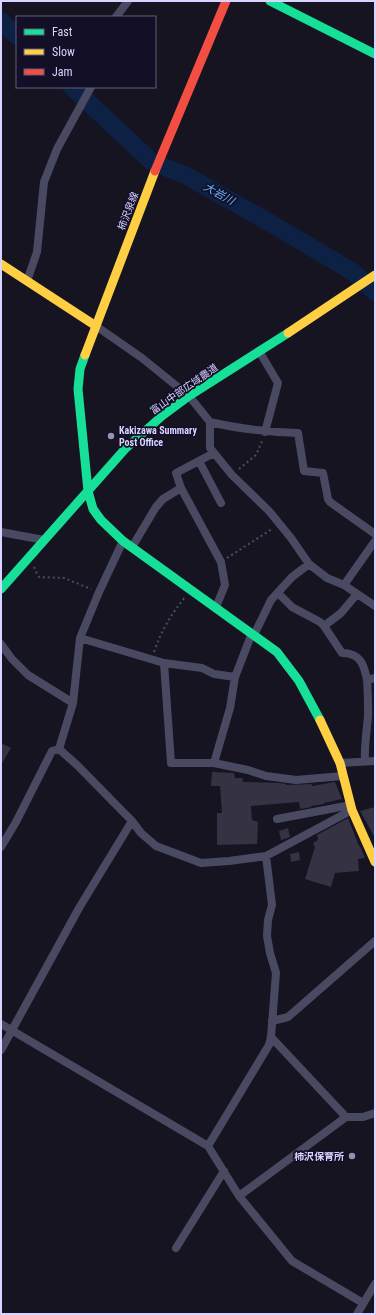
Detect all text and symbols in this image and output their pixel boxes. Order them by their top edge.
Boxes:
legend [16,16,156,88]
text: Fast [52,25,73,39]
text: Slow [52,45,75,59]
text: Jam [52,65,73,79]
water label: 大岩川 [201,180,237,208]
street label: 柿沢泉線 [116,190,140,232]
street label: 富山中部広域農道 [148,362,220,416]
place label: Kakizawa Summary Post Office [119,425,197,448]
marker: Kakizawa Summary Post Office [106,431,116,441]
place label: 柿沢保育所 [294,1151,344,1162]
marker: 柿沢保育所 [347,1151,357,1161]

